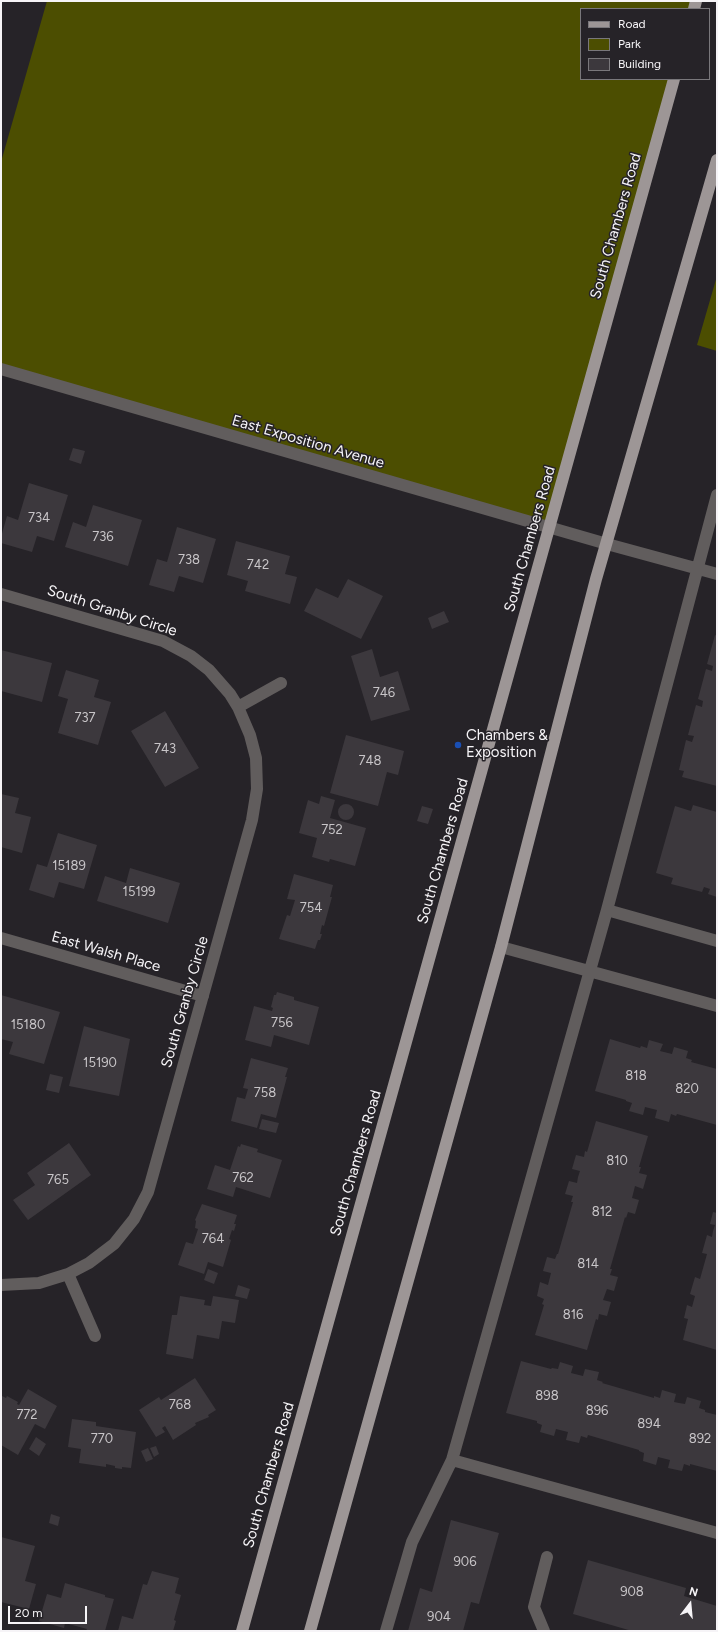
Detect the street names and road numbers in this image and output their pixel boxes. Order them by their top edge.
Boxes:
street label: South Chambers Road [587,151,645,301]
street label: East Exposition Avenue [230,412,386,472]
street label: South Chambers Road [501,464,559,614]
street label: South Granby Circle [45,581,179,641]
street label: South Chambers Road [414,776,472,926]
street label: East Walsh Place [49,928,163,976]
street label: South Granby Circle [158,934,212,1070]
street label: South Chambers Road [327,1088,385,1238]
street label: South Chambers Road [240,1400,298,1550]

